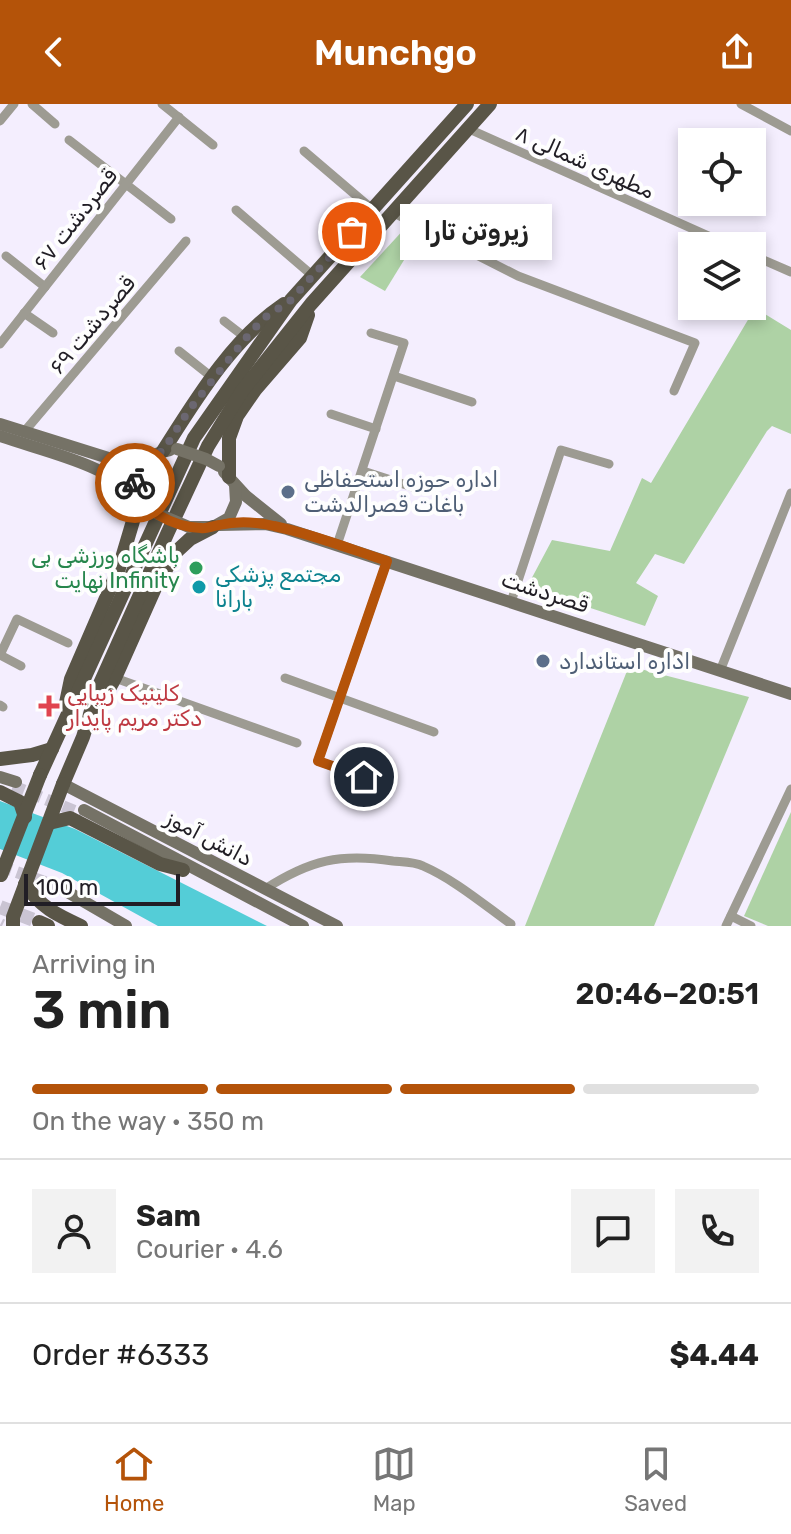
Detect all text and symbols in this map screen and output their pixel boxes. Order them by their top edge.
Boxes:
icon: back [32,30,76,74]
icon: share [715,30,759,74]
text: Munchgo [314,31,477,74]
street label: ۸ مطهری شمالی [511,119,659,205]
map controls [678,128,766,320]
button: locate [678,128,766,216]
street label: ۶۷ قصردشت [27,163,123,275]
pin [318,198,386,266]
callout: زیروتن تارا [400,204,552,260]
icon: bag [330,210,374,254]
text: زیروتن تارا [423,216,529,247]
button: layers [678,232,766,320]
street label: ۶۹ قصردشت [43,270,141,380]
courier [95,443,175,523]
icon: bike [113,461,157,505]
place label: اداره حوزه استحفاظی باغات قصرالدشت [304,466,498,518]
marker: اداره حوزه استحفاظی باغات قصرالدشت [279,483,297,501]
place label: باشگاه ورزشی بی نهایت Infinity [31,542,180,594]
marker: باشگاه ورزشی بی نهایت Infinity [187,559,205,577]
place label: مجتمع پزشکی بارانا [215,561,341,613]
street label: قصردشت [498,565,592,619]
marker: مجتمع پزشکی بارانا [190,578,208,596]
place label: اداره استاندارد [559,648,690,675]
marker: اداره استاندارد [534,652,552,670]
place label: کلینیک زیبایی دکتر مریم پایدار [65,680,202,733]
marker: کلینیک زیبایی دکتر مریم پایدار [38,695,60,717]
pin [330,743,398,811]
icon: home [342,755,386,799]
street label: دانش آموز [159,803,257,872]
scale bar [24,870,180,906]
text: 100 m [36,874,98,901]
text: Arriving in [32,949,156,980]
text: 20:46–20:51 [576,976,759,1012]
text: 3 min [32,979,171,1041]
text: On the way · 350 m [32,1106,264,1137]
button: person [32,1189,116,1273]
button: chat [571,1189,655,1273]
button: phone [675,1189,759,1273]
text: Sam [136,1198,201,1234]
text: Courier · 4.6 [136,1234,283,1265]
text: Order #6333 [32,1337,209,1373]
text: $4.44 [669,1337,759,1373]
tab: Home [104,1442,164,1517]
tab: Map [372,1442,416,1517]
tab: Saved [624,1442,687,1517]

